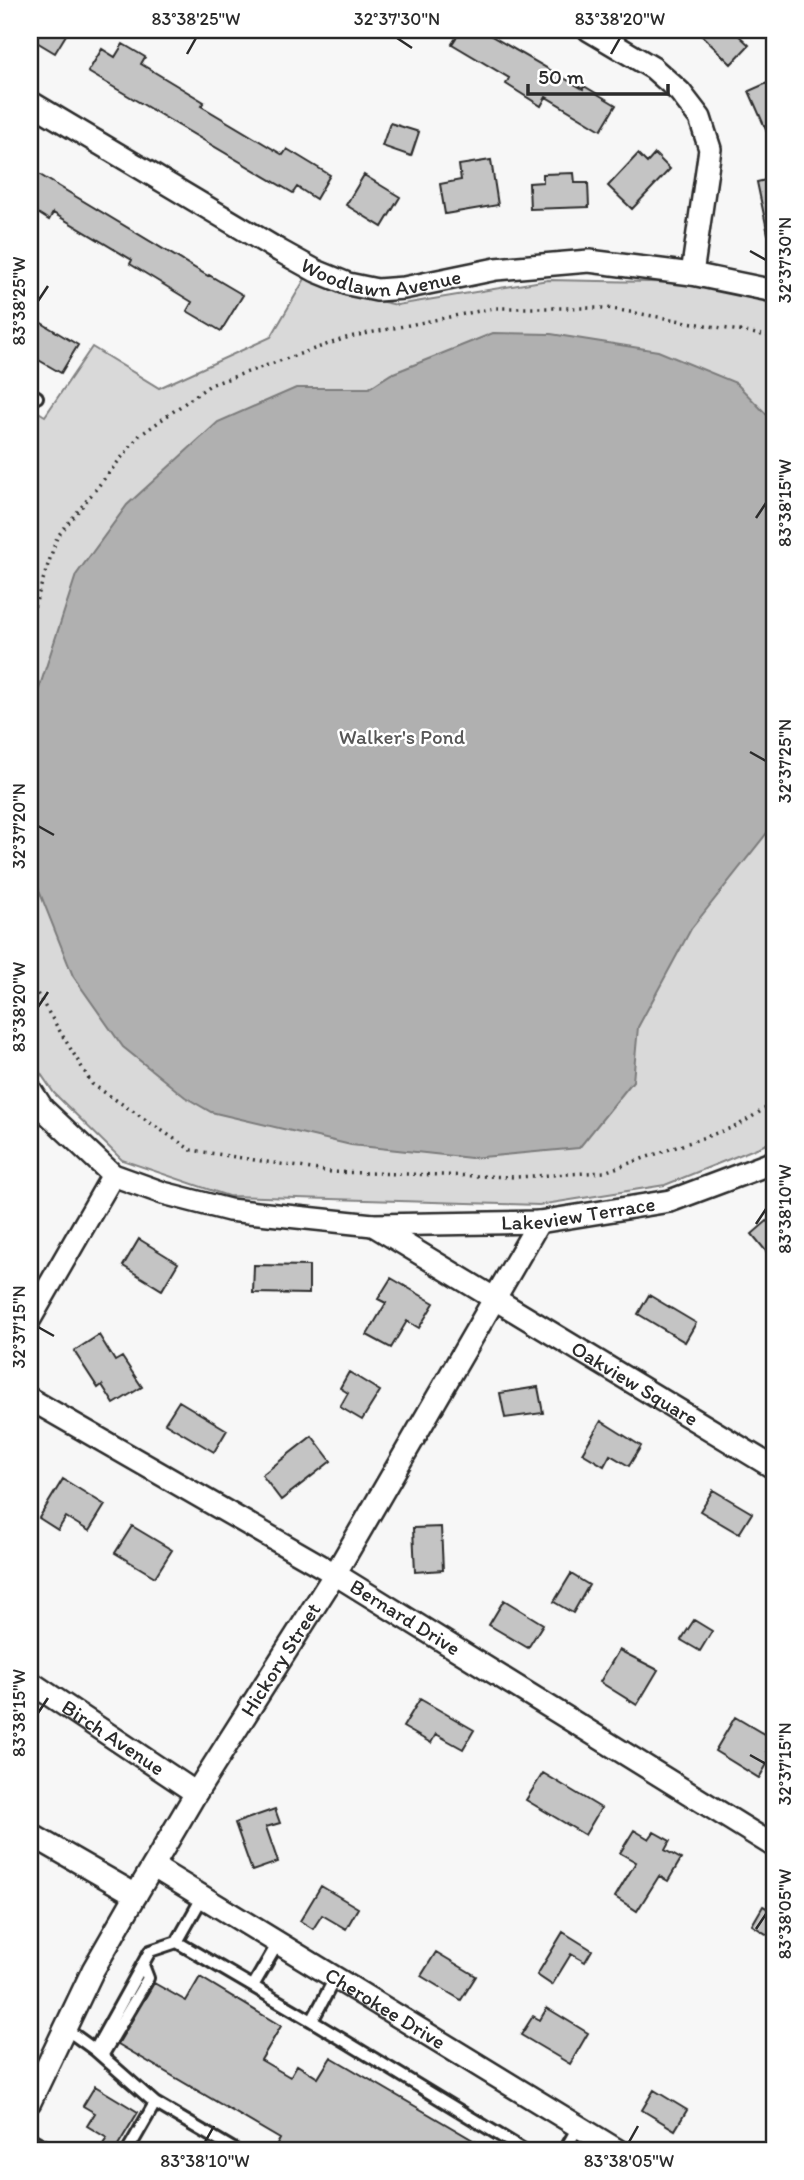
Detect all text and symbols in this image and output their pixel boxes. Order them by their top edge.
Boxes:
text: 83°38'25"W [152,8,240,30]
text: 32°37'30"N [354,8,440,30]
text: 83°38'20"W [575,8,665,30]
scale bar [528,52,668,96]
text: 50 m [538,64,585,89]
text: 32°37'30"N [774,217,796,303]
street label: Woodlawn Avenue [297,252,463,302]
text: 83°38'25"W [8,257,30,345]
text: 83°38'15"W [774,459,796,547]
text: 32°37'25"N [774,719,796,803]
park label: Walker's Pond [339,724,466,749]
text: 32°37'20"N [8,783,30,869]
text: 83°38'20"W [8,962,30,1052]
text: 83°38'10"W [774,1164,796,1254]
street label: Lakeview Terrace [501,1191,657,1235]
text: 32°37'15"N [8,1285,30,1369]
street label: Oakview Square [567,1335,703,1431]
street label: Bernard Drive [346,1573,465,1661]
street label: Hickory Street [235,1598,326,1721]
text: 83°38'15"W [8,1669,30,1757]
street label: Birch Avenue [57,1694,170,1780]
text: 32°37'15"N [774,1722,796,1806]
text: 83°38'05"W [774,1869,796,1959]
street label: Cherokee Drive [321,1962,450,2054]
text: 83°38'10"W [160,2150,250,2172]
text: 83°38'05"W [584,2150,674,2172]

